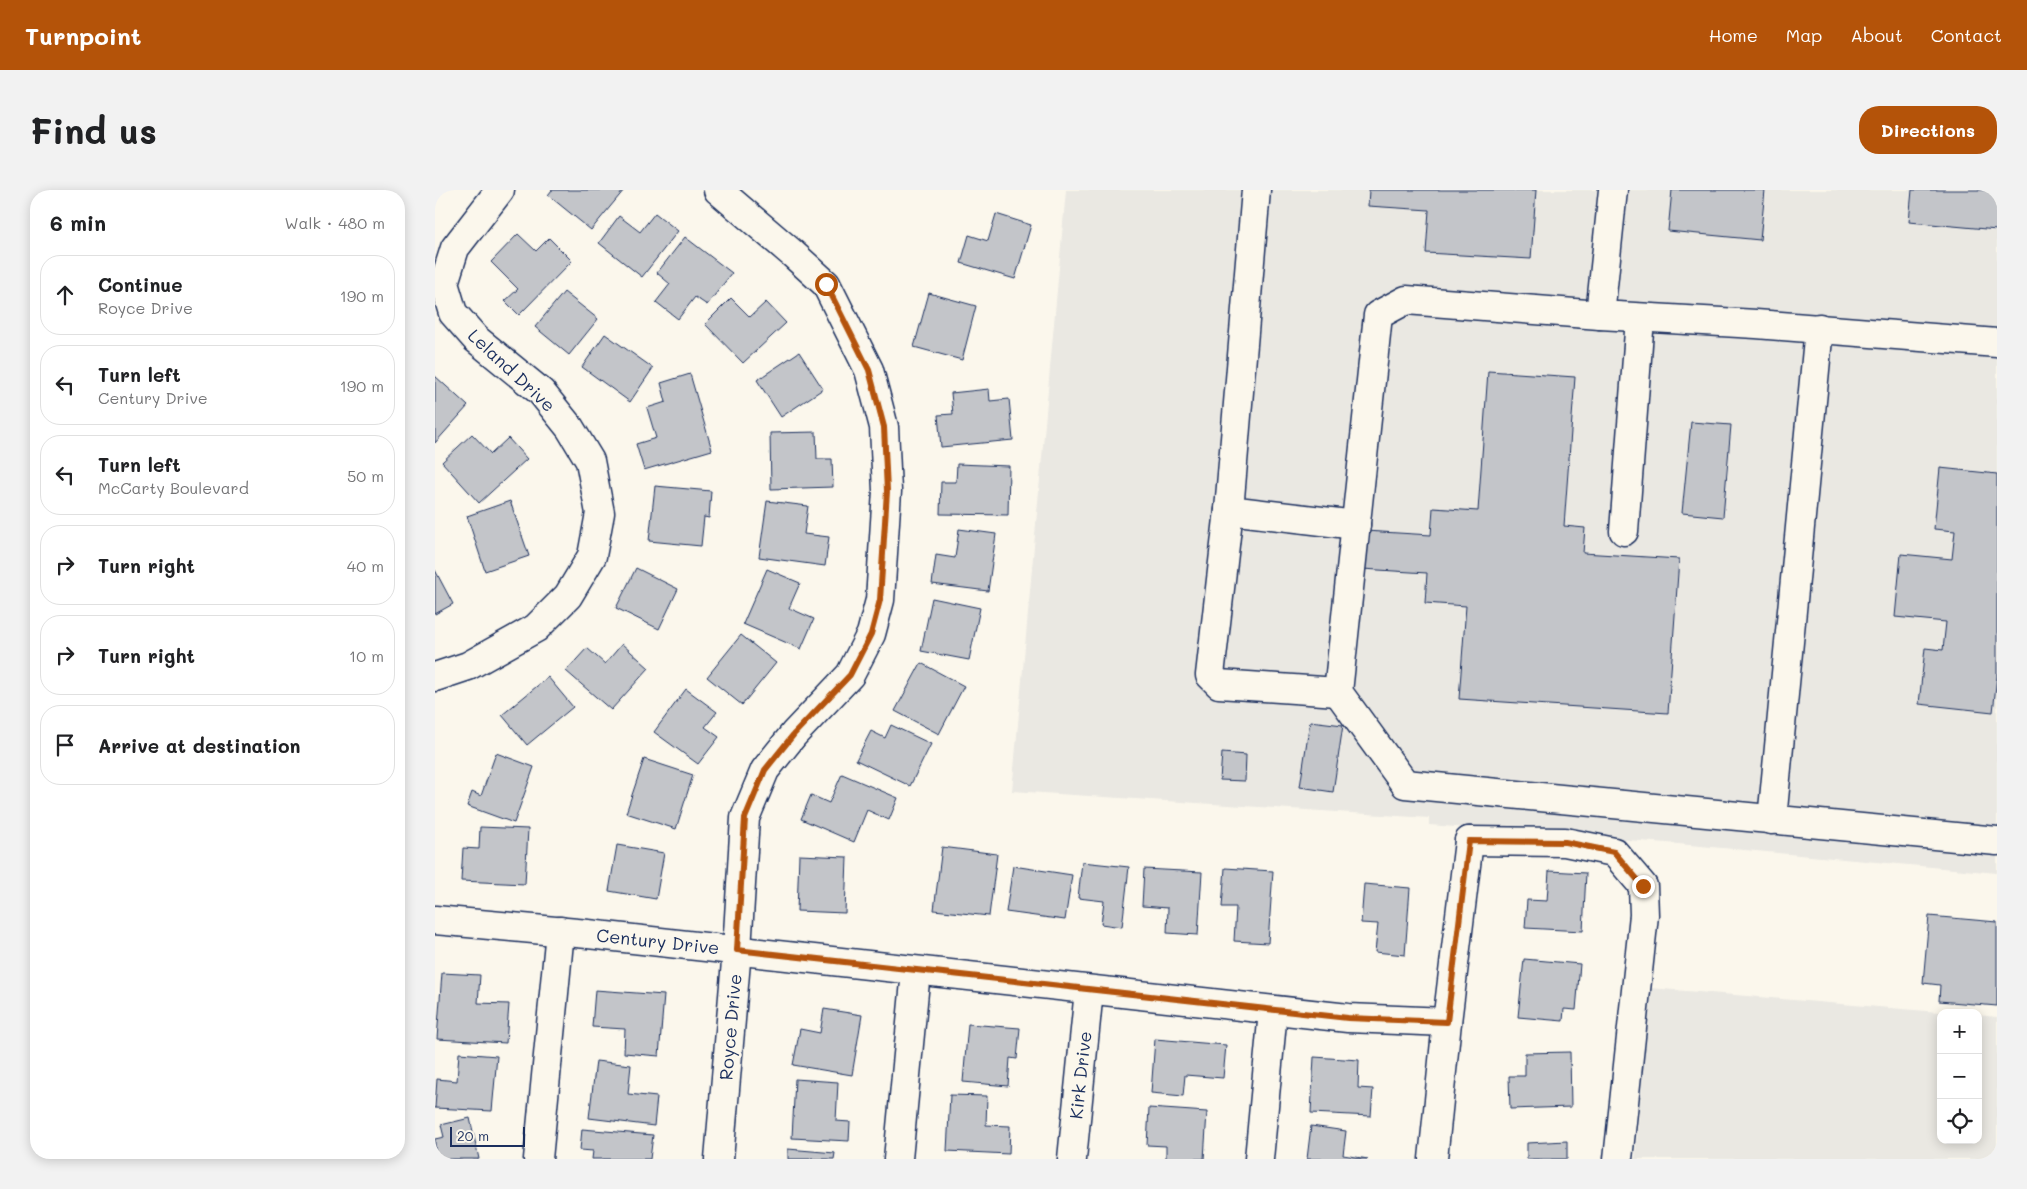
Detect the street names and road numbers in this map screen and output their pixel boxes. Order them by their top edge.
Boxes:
street label: Leland Drive [463,323,561,417]
street label: Century Drive [595,923,721,959]
street label: Royce Drive [713,973,747,1081]
street label: Kirk Drive [1063,1030,1097,1120]

